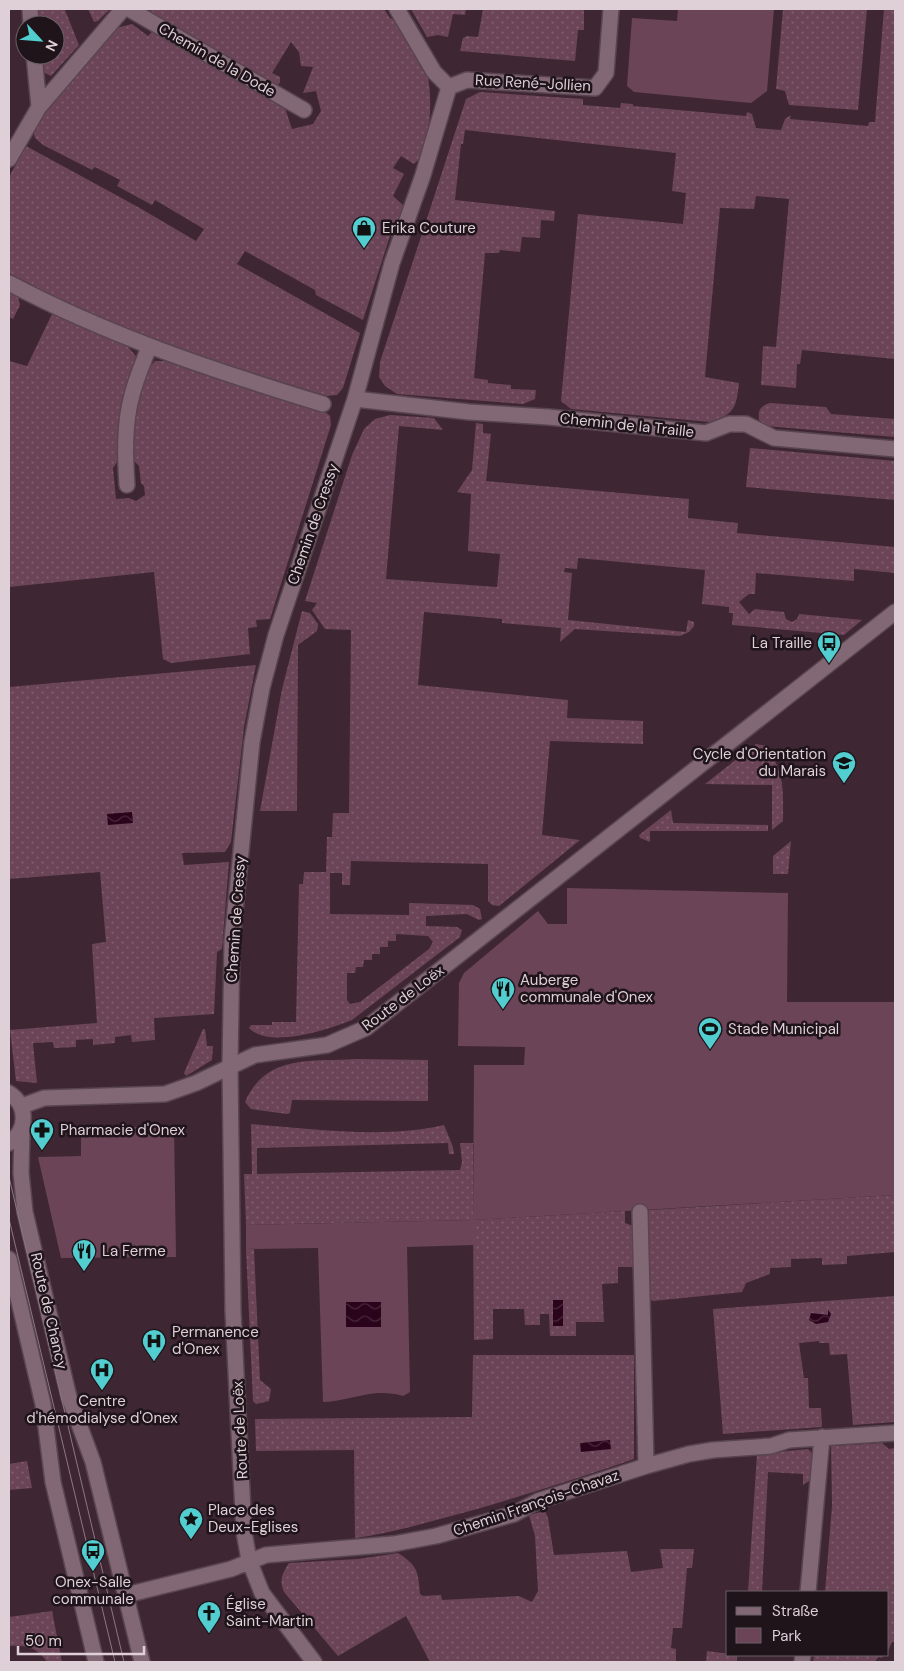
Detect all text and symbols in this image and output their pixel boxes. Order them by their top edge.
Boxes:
north arrow [15,15,65,65]
street label: Chemin de la Dode [155,18,279,102]
text: N [41,37,62,54]
street label: Rue René-Jollien [475,70,591,96]
shop icon: Erika Couture [351,215,377,249]
place label: Erika Couture [382,218,476,238]
street label: Chemin de la Traille [559,408,695,442]
street label: Chemin de Cressy [283,460,343,587]
bus stop icon: La Traille [816,630,842,664]
place label: La Traille [752,633,812,653]
place label: Cycle d'Orientation du Marais [693,744,826,781]
school or university icon: Cycle d'Orientation du Marais [831,750,857,784]
street label: Chemin de Cressy [222,854,250,983]
street label: Route de Loëx [358,960,449,1036]
place label: Auberge communale d'Onex [520,970,654,1007]
restaurant icon: Auberge communale d'Onex [490,976,516,1010]
sports icon: Stade Municipal [697,1016,723,1050]
place label: Stade Municipal [728,1019,839,1039]
pharmacy icon: Pharmacie d'Onex [29,1117,55,1151]
place label: Pharmacie d'Onex [60,1120,185,1140]
restaurant icon: La Ferme [71,1238,97,1272]
place label: La Ferme [102,1241,166,1261]
street label: Route de Chancy [26,1251,72,1372]
place label: Permanence d'Onex [172,1322,259,1359]
hospital icon: Permanence d'Onex [141,1328,167,1362]
hospital icon: Centre d'hémodialyse d'Onex [89,1357,115,1391]
street label: Route de Loëx [227,1380,253,1480]
place label: Centre d'hémodialyse d'Onex [26,1391,178,1428]
street label: Chemin François-Chavaz [450,1465,622,1541]
place label: Place des Deux-Eglises [208,1500,298,1537]
place icon: Place des Deux-Eglises [178,1506,204,1540]
bus stop icon: Onex-Salle communale [80,1538,106,1572]
place label: Onex-Salle communale [52,1572,134,1609]
legend [726,1591,889,1656]
place label: Église Saint-Martin [226,1594,313,1631]
church icon: Église Saint-Martin [196,1600,222,1634]
text: Straße [772,1601,819,1621]
scale bar [18,1624,144,1656]
text: Park [772,1626,802,1646]
text: 50 m [25,1631,62,1651]

